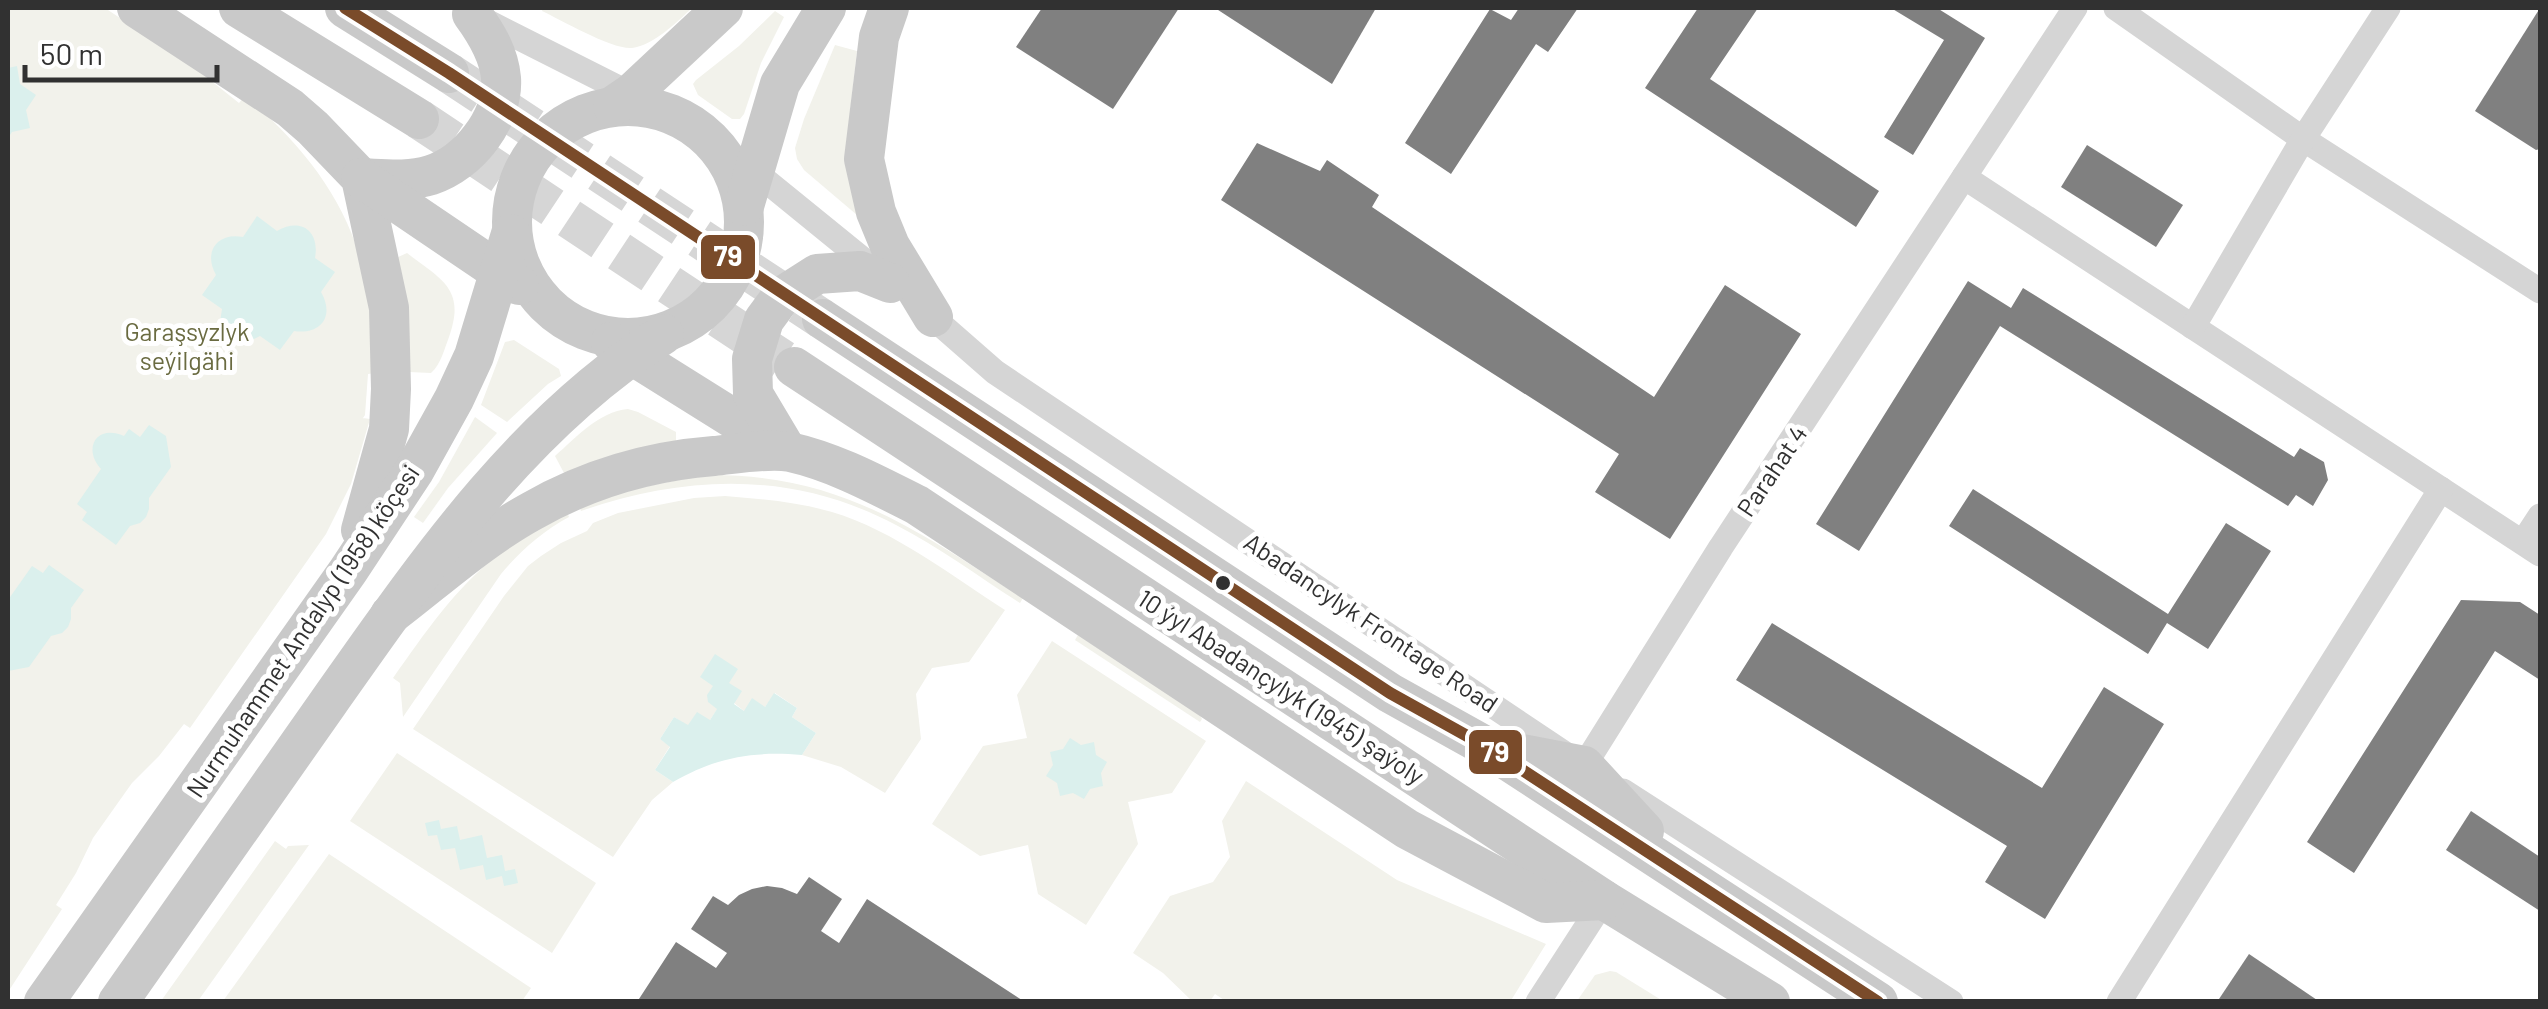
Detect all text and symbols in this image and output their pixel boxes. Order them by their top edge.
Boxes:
scale bar [25,20,218,82]
text: 50 m [40,35,103,71]
line badge: 79 [699,233,757,281]
text: 79 [714,238,742,272]
park label: Garaşsyzlyk seýilgähi [124,316,250,375]
street label: Parahat 4 [1730,419,1813,522]
street label: Nurmuhammet Andalyp (1958) köçesi [179,458,425,802]
street label: Abadancylyk Frontage Road [1239,526,1504,718]
unlabelled marker [1213,573,1233,593]
street label: 10 ýyl Abadançylyk (1945) şaýoly [1133,582,1430,790]
line badge: 79 [1467,728,1524,776]
text: 79 [1481,734,1509,768]

